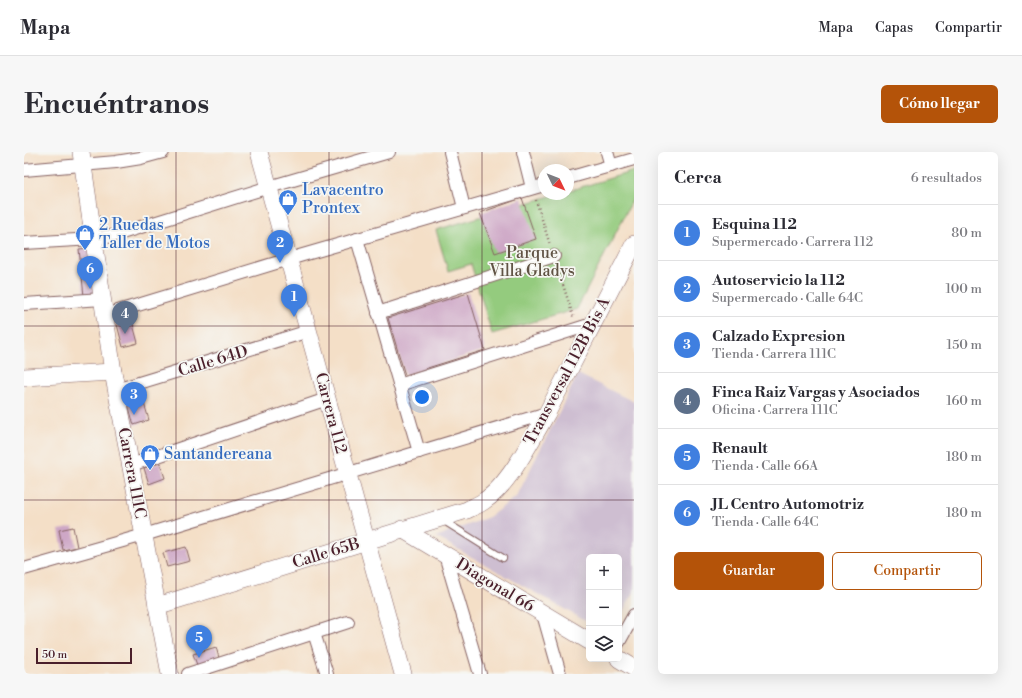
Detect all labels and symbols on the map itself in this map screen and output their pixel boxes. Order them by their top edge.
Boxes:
north arrow [538,164,574,200]
place label: Lavacentro Prontex [302,180,384,218]
shop icon: Lavacentro Prontex [277,188,299,216]
place label: 2 Ruedas Taller de Motos [99,215,210,253]
shop icon: 2 Ruedas Taller de Motos [74,223,96,251]
pin: 2 [267,230,293,263]
park label: Parque Villa Gladys [488,243,575,281]
pin: 6 [77,256,103,289]
pin: 1 [281,284,307,317]
street label: Transversal 112B Bis A [520,293,615,448]
pin: 4 [112,301,138,334]
street label: Calle 64D [176,341,250,381]
street label: Carrera 112 [311,370,351,456]
pin: 3 [121,382,147,415]
your location [412,387,432,407]
street label: Carrera 111C [113,426,151,520]
shop icon: Santandereana [139,443,161,471]
place label: Santandereana [164,444,273,464]
street label: Calle 65B [290,533,362,573]
street label: Diagonal 66 [452,554,538,616]
pin: 5 [186,625,212,658]
scale bar [36,646,132,665]

